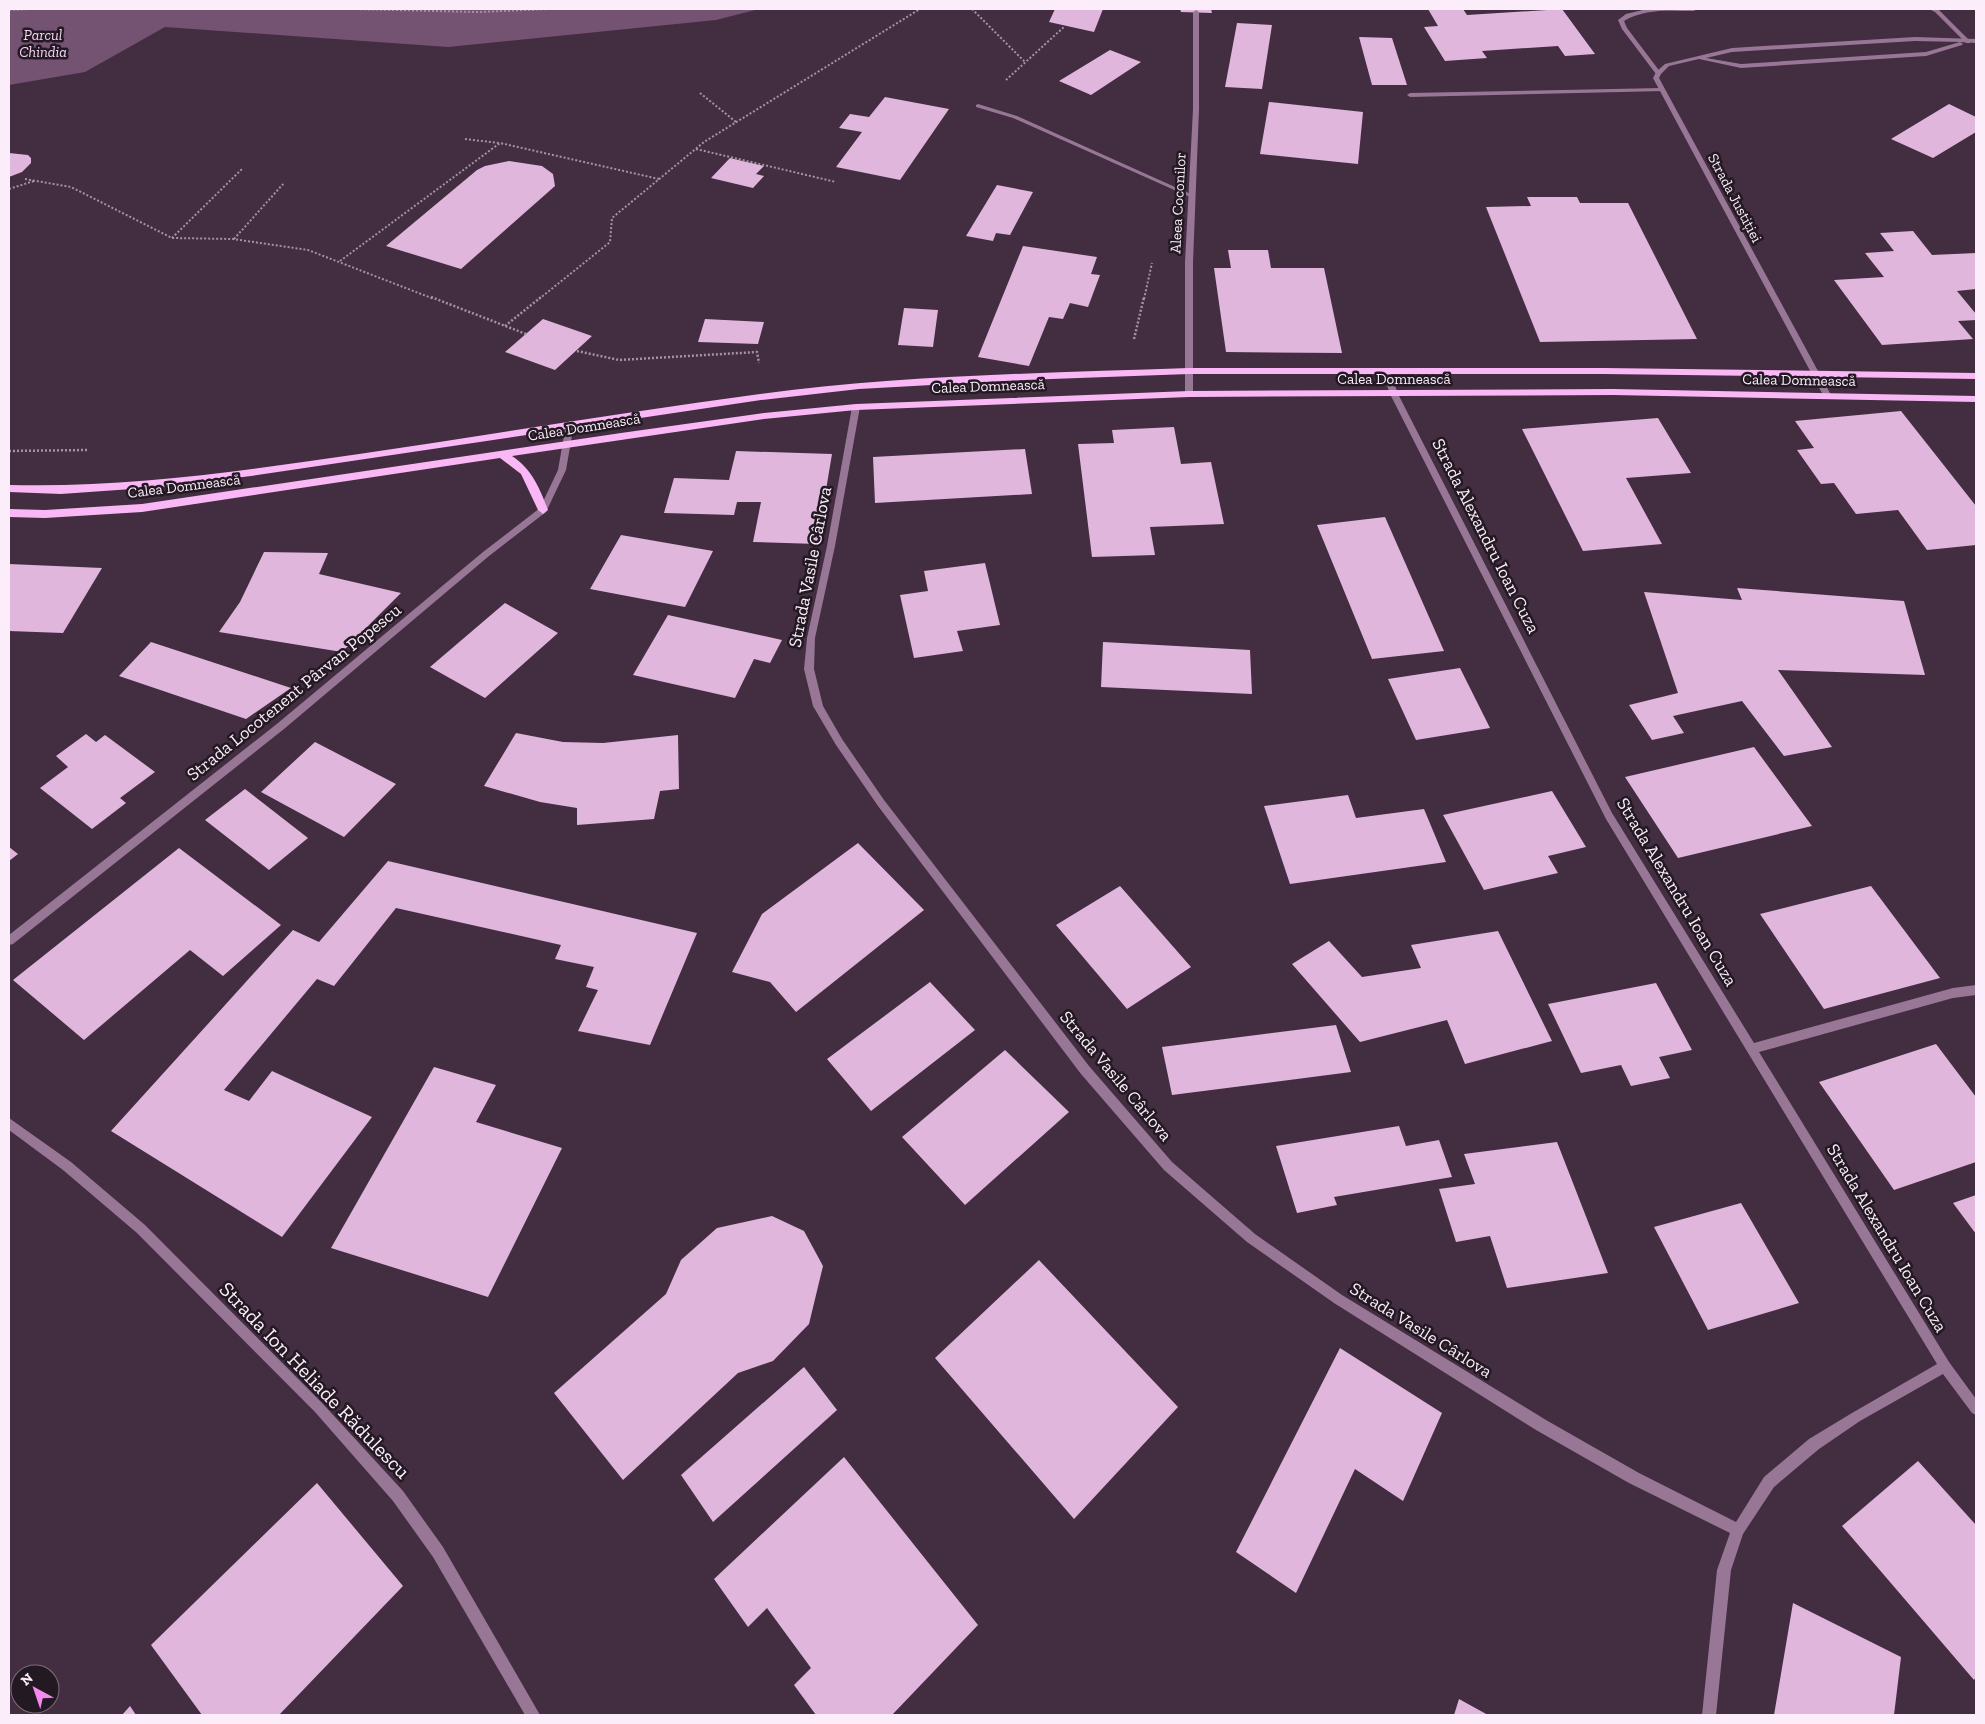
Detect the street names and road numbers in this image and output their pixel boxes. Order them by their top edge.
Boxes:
street label: Strada Justiției [1704,151,1766,245]
street label: Aleea Coconilor [1166,152,1190,254]
street label: Calea Domnească [1337,370,1451,388]
street label: Calea Domnească [1742,370,1856,390]
street label: Calea Domnească [931,375,1045,397]
street label: Calea Domnească [527,409,641,445]
street label: Strada Alexandru Ioan Cuza [1427,435,1545,637]
street label: Calea Domnească [127,470,241,502]
street label: Strada Vasile Cârlova [784,484,836,649]
street label: Strada Locotenent Pârvan Popescu [182,599,406,785]
street label: Strada Alexandru Ioan Cuza [1612,794,1742,990]
street label: Strada Vasile Cârlova [1055,1006,1177,1146]
street label: Strada Alexandru Ioan Cuza [1822,1140,1952,1336]
street label: Strada Ion Heliade Rădulescu [214,1276,416,1484]
street label: Strada Vasile Cârlova [1346,1277,1496,1383]

